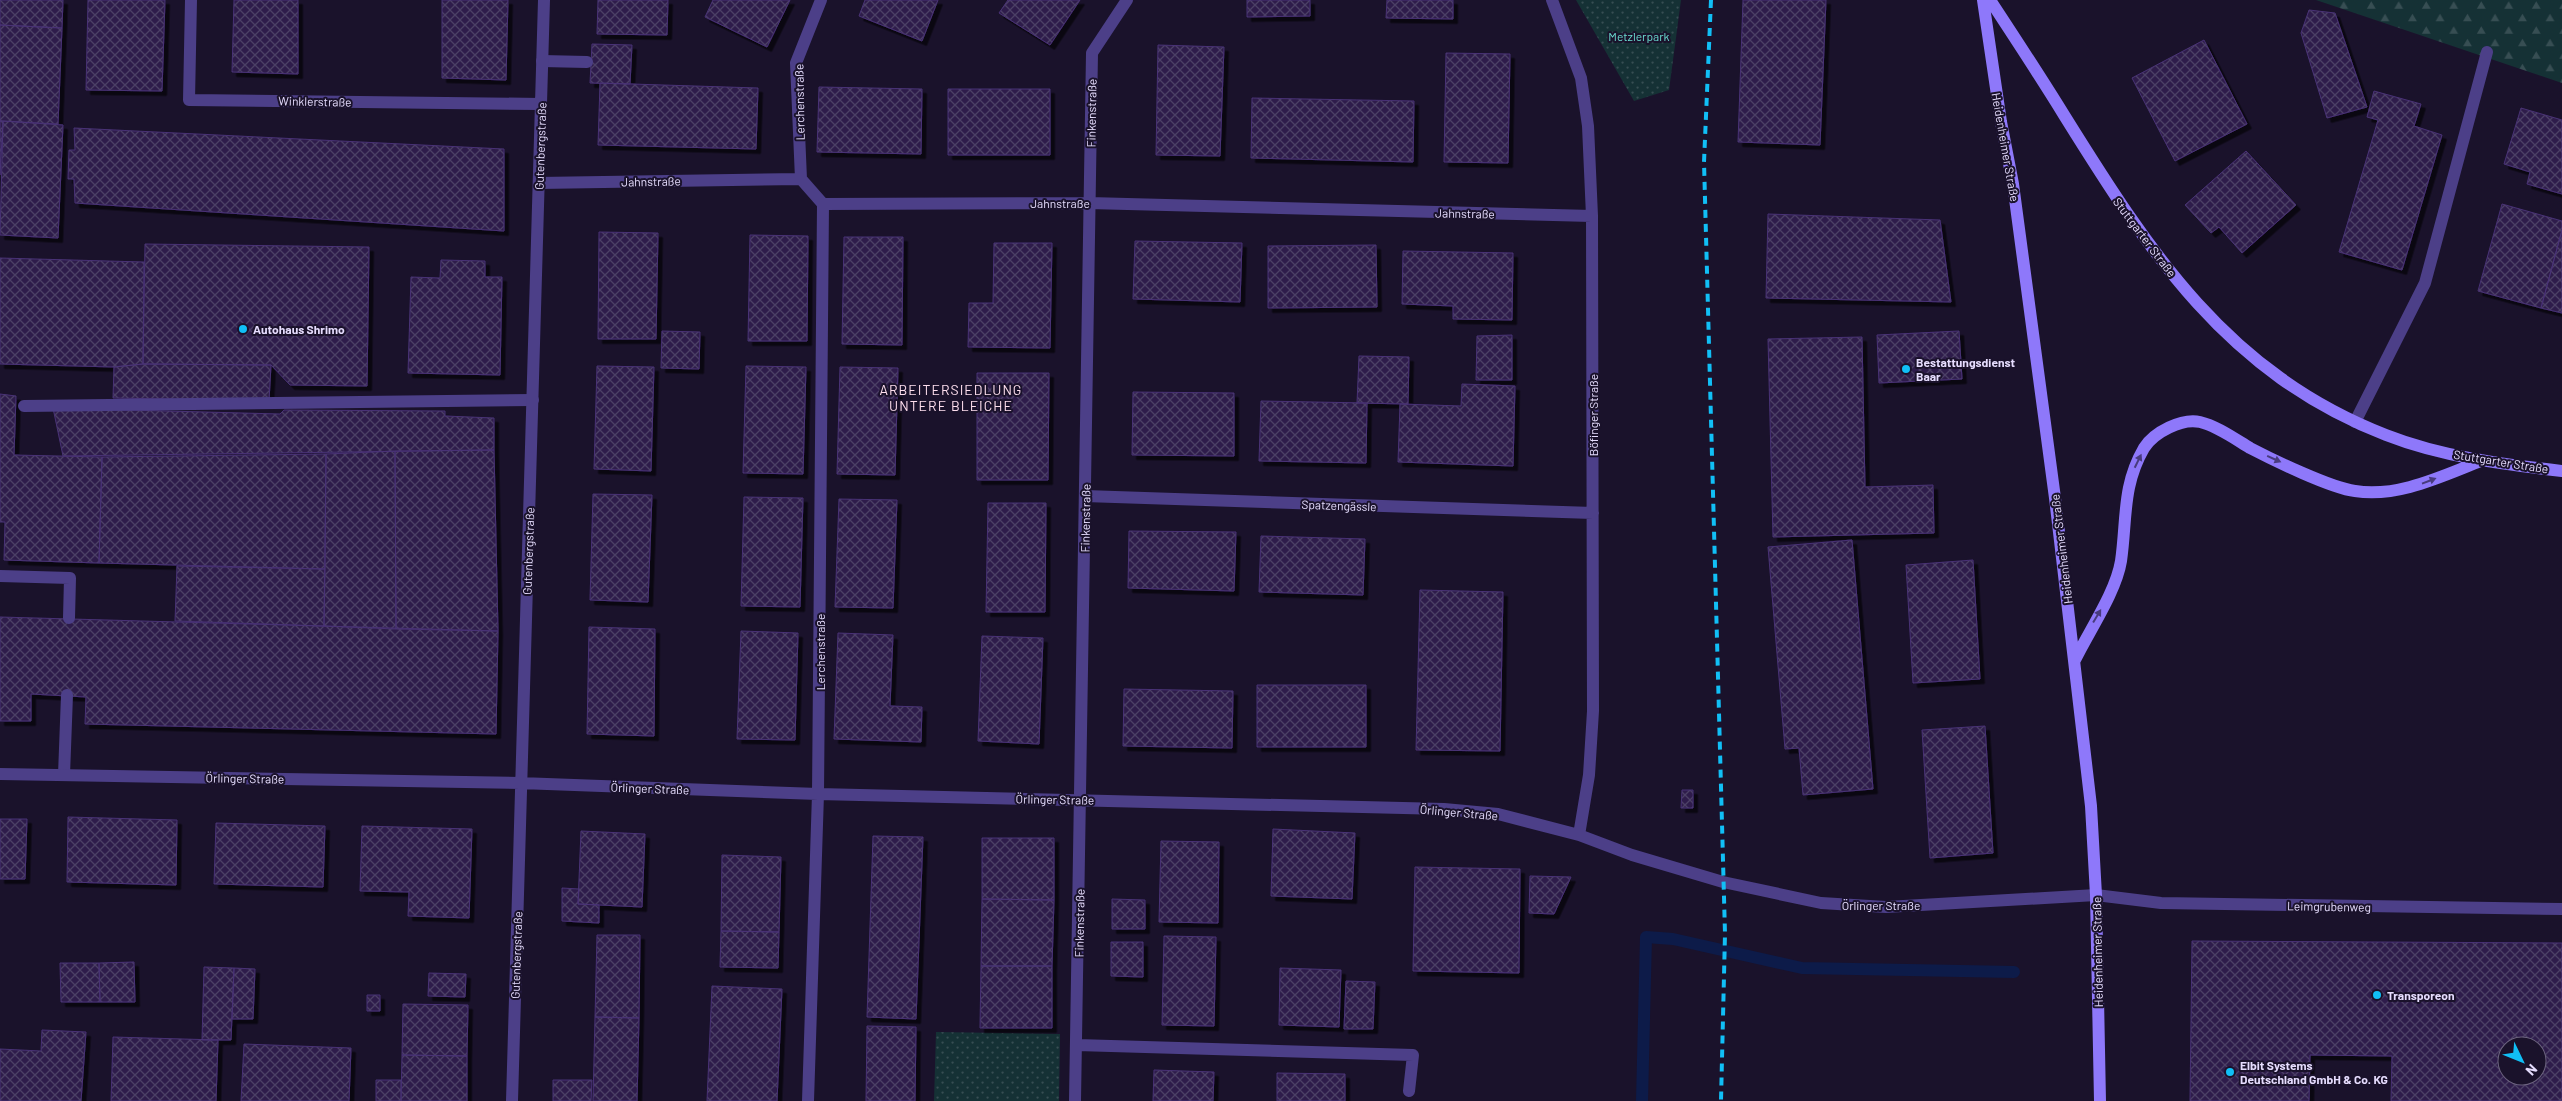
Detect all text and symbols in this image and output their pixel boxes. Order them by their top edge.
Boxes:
park label: Metzlerpark [1608,29,1670,43]
street label: Lerchenstraße [791,64,807,140]
street label: Finkenstraße [1083,79,1099,147]
street label: Heidenheimer Straße [1990,91,2022,203]
street label: Winklerstraße [278,93,352,109]
street label: Gutenbergstraße [531,102,549,190]
street label: Jahnstraße [621,173,681,189]
street label: Stuttgarter Straße [2111,195,2179,279]
street label: Jahnstraße [1030,196,1090,210]
street label: Jahnstraße [1435,205,1495,221]
place label: Autohaus Shrimo [253,322,345,336]
marker: Autohaus Shrimo [237,323,249,335]
place label: Bestattungsdienst Baar [1916,355,2016,383]
marker: Bestattungsdienst Baar [1900,363,1912,375]
street label: Böfinger Straße [1586,374,1600,456]
district label: ARBEITERSIEDLUNG UNTERE BLEICHE [880,381,1022,414]
street label: Stuttgarter Straße [2453,447,2549,475]
one-way arrow [2134,454,2142,468]
one-way arrow [2267,455,2281,463]
one-way arrow [2422,477,2437,485]
street label: Finkenstraße [1077,484,1093,552]
street label: Heidenheimer Straße [2047,493,2075,605]
street label: Spatzengässle [1301,497,1377,513]
street label: Gutenbergstraße [519,507,537,595]
one-way arrow [2092,610,2101,623]
street label: Lerchenstraße [813,614,827,690]
street label: Örlinger Straße [206,770,284,786]
street label: Örlinger Straße [610,780,690,796]
street label: Örlinger Straße [1016,791,1094,807]
street label: Örlinger Straße [1419,802,1499,822]
street label: Finkenstraße [1071,889,1087,957]
street label: Heidenheimer Straße [2089,897,2105,1007]
street label: Örlinger Straße [1842,898,1920,912]
street label: Leimgrubenweg [2287,898,2371,914]
street label: Gutenbergstraße [507,911,525,999]
place label: Transporeon [2387,988,2455,1002]
marker: Transporeon [2371,989,2383,1001]
north arrow [2497,1036,2547,1086]
place label: Elbit Systems Deutschland GmbH & Co. KG [2240,1058,2388,1086]
text: N [2522,1061,2541,1079]
marker: Elbit Systems Deutschland GmbH & Co. KG [2224,1066,2236,1078]

